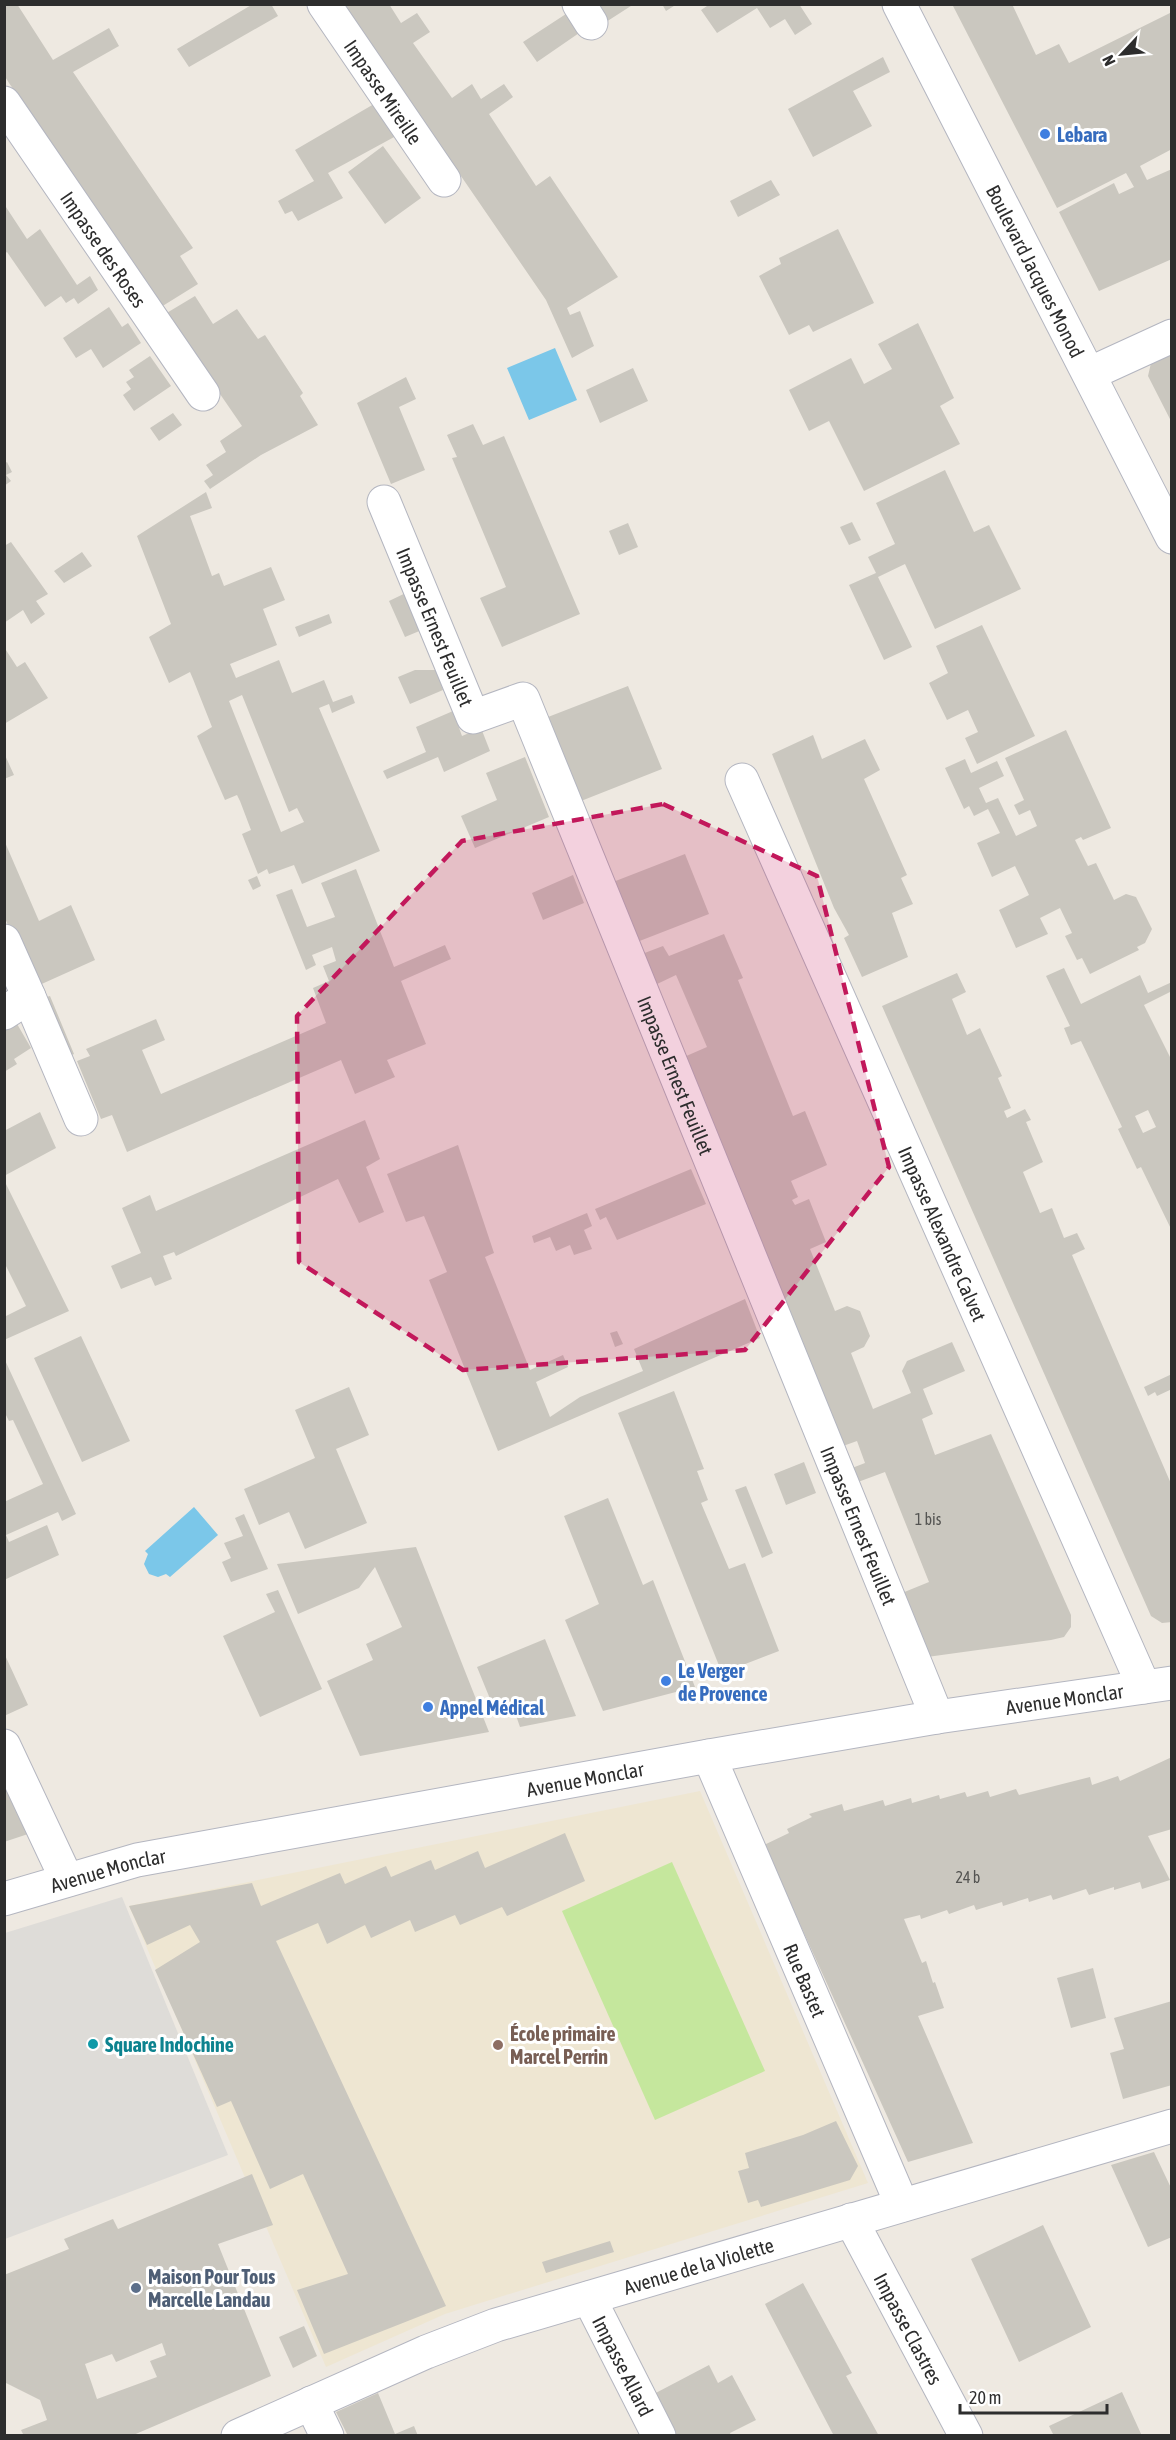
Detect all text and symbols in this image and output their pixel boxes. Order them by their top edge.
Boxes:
north arrow [1092,24,1152,84]
street label: Impasse Mireille [340,35,427,148]
text: N [1098,52,1119,69]
place label: Lebara [1057,123,1107,146]
marker: Lebara [1038,127,1052,141]
street label: Boulevard Jacques Monod [982,181,1089,361]
street label: Impasse des Roses [56,187,152,311]
street label: Impasse Ernest Feuillet [393,544,479,710]
street label: Impasse Ernest Feuillet [633,992,719,1158]
street label: Impasse Alexandre Calvet [894,1143,992,1325]
street label: Impasse Ernest Feuillet [817,1443,902,1608]
house number: 1 bis [915,1510,942,1528]
place label: Le Verger de Provence [678,1659,768,1705]
marker: Le Verger de Provence [659,1674,673,1688]
street label: Avenue Monclar [1004,1679,1126,1718]
place label: Appel Médical [439,1696,545,1719]
marker: Appel Médical [421,1700,435,1714]
street label: Avenue Monclar [525,1756,647,1800]
street label: Avenue Monclar [47,1843,168,1896]
house number: 24 b [956,1868,980,1886]
street label: Rue Bastet [779,1940,831,2021]
place label: École primaire Marcel Perrin [510,2022,616,2068]
place label: Square Indochine [105,2033,234,2056]
marker: Square Indochine [86,2037,100,2051]
marker: École primaire Marcel Perrin [491,2038,505,2052]
street label: Avenue de la Violette [621,2232,776,2298]
place label: Maison Pour Tous Marcelle Landau [148,2265,275,2311]
street label: Impasse Clastres [870,2269,948,2388]
marker: Maison Pour Tous Marcelle Landau [129,2281,143,2295]
street label: Impasse Allard [588,2312,658,2420]
scale bar [960,2377,1107,2415]
text: 20 m [969,2387,1001,2408]

